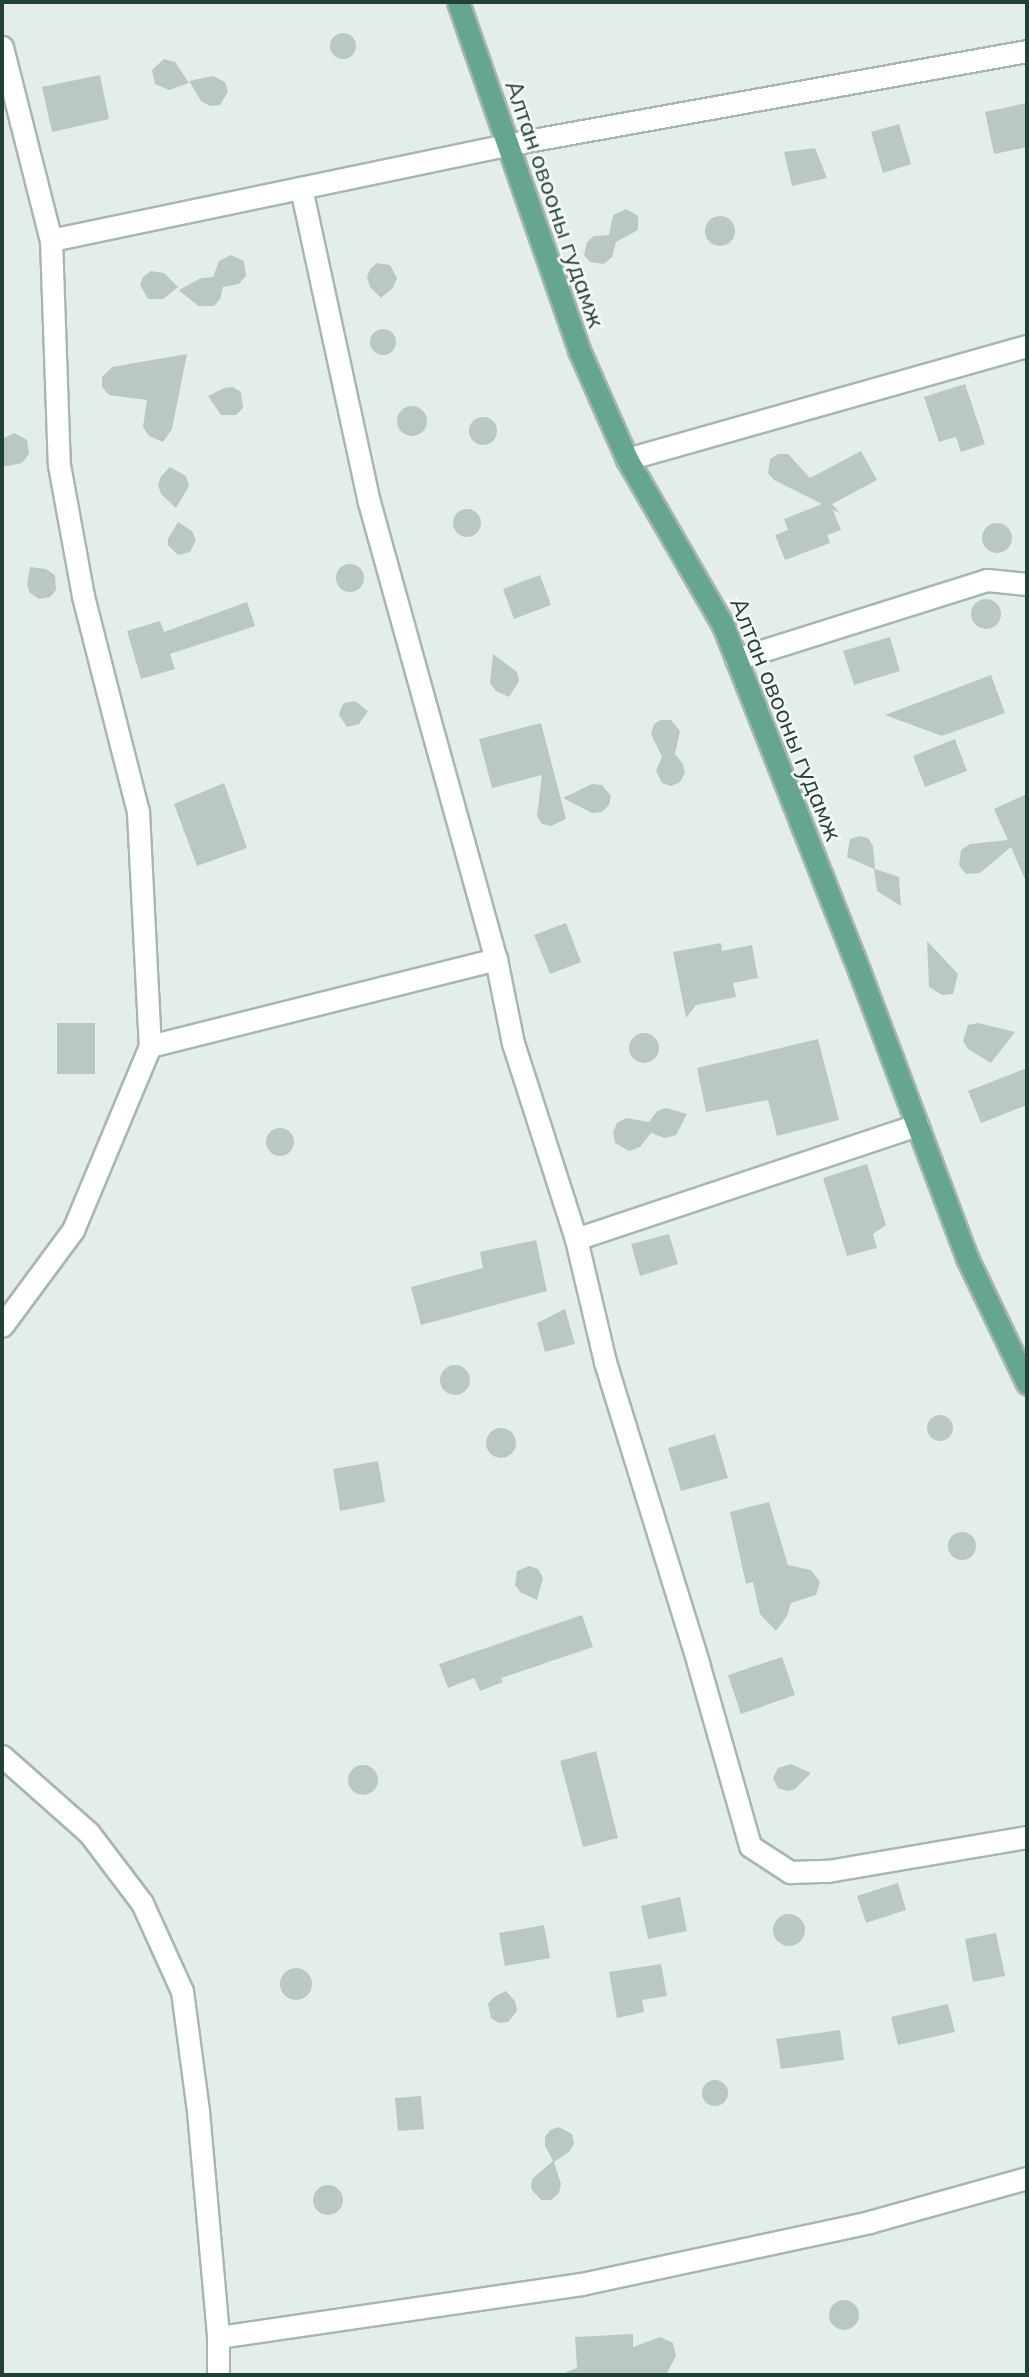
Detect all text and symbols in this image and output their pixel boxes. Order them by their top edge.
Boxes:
street label: Алтан овооны гудамж [499,77,611,331]
street label: Алтан овооны гудамж [724,593,848,845]

